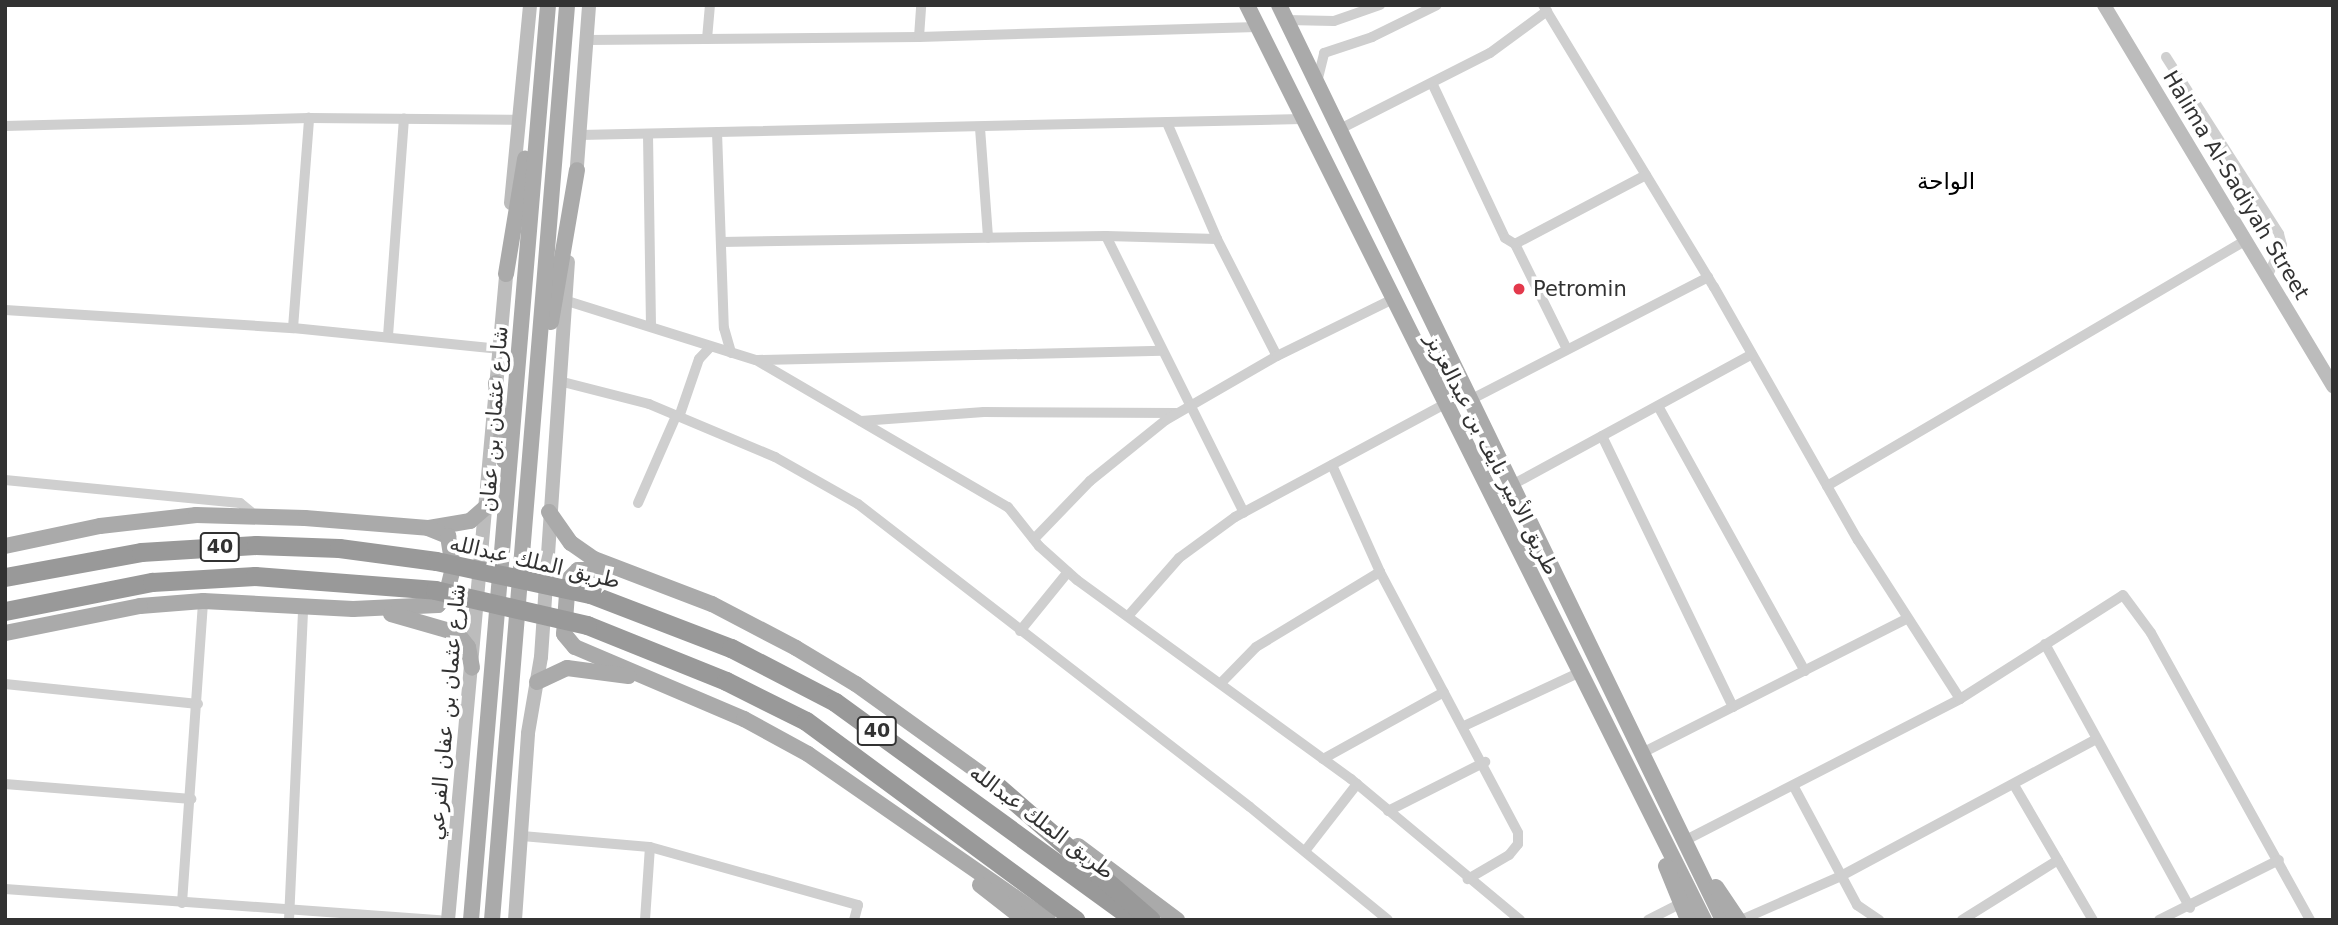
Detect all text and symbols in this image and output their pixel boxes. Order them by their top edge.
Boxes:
street label: Halima Al-Sadiyah Street [2158,66,2314,304]
district label: الواحة [1917,167,1975,195]
place label: Petromin [1533,276,1627,302]
marker: Petromin [1511,281,1527,297]
street label: شارع عثمان بن عفان [475,325,513,513]
street label: طريق الأمير نايف بن عبدالعزيز [1420,329,1564,579]
street label: طريق الملك عبدالله [447,530,623,594]
road number: 40 [199,532,241,562]
street label: شارع عثمان بن عفان الفرعي [423,583,471,841]
road number: 40 [856,716,898,746]
street label: طريق الملك عبدالله [965,759,1119,885]

